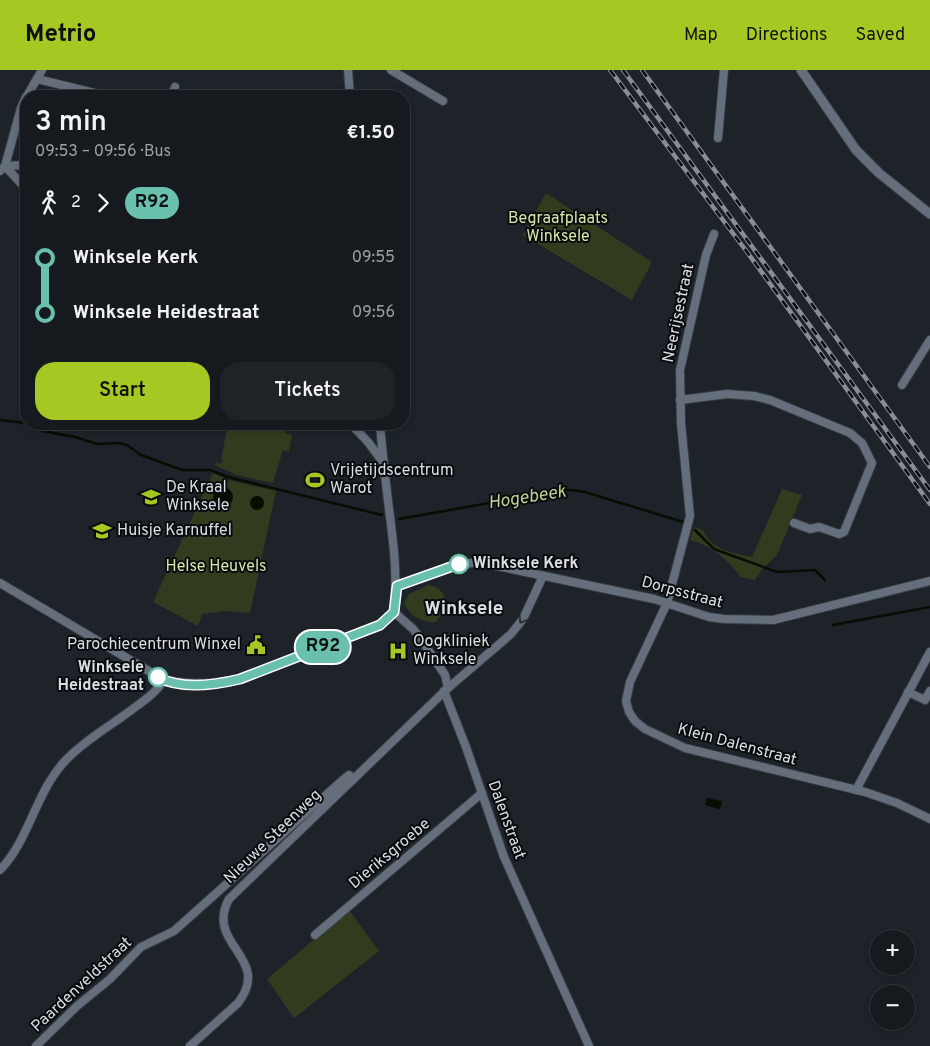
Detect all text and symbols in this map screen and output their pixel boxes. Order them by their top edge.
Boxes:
text: Metrio [25,20,96,50]
text: Map [684,24,718,47]
text: Directions [746,24,828,47]
text: Saved [856,24,905,47]
text: 3 min [35,105,107,141]
text: €1.50 [347,121,395,145]
text: 09:53 – 09:56 · Bus [35,142,171,162]
icon: walk [35,189,63,217]
icon: forward [89,189,117,217]
text: R92 [135,191,169,214]
text: 2 [71,193,81,213]
park label: Begraafplaats Winksele [508,209,608,247]
text: Winksele Kerk [73,246,198,270]
text: 09:55 [352,248,395,268]
street label: Neerijsestraat [659,262,699,364]
text: Winksele Heidestraat [73,301,259,325]
text: 09:56 [352,303,395,323]
button: Start [35,362,210,420]
button: Tickets [220,362,395,420]
place label: Vrijetijdscentrum Warot [330,461,454,499]
sports icon: Vrijetijdscentrum Warot [304,469,326,491]
place label: De Kraal Winksele [166,478,229,516]
water label: Hogebeek [486,480,569,516]
school or university icon: De Kraal Winksele [140,486,162,508]
school or university icon: Huisje Karnuffel [91,520,113,542]
place label: Huisje Karnuffel [117,521,232,541]
marker: Winksele Kerk [449,554,469,574]
place label: Winksele Kerk [473,554,579,574]
park label: Helse Heuvels [165,557,267,577]
street label: Dorpsstraat [639,573,725,613]
district label: Winksele [425,597,503,621]
one-way arrow [518,615,528,624]
line badge: R92 [294,631,352,663]
place label: Oogkliniek Winksele [413,632,490,670]
public building icon: Parochiecentrum Winxel [245,634,267,656]
place label: Parochiecentrum Winxel [67,635,241,655]
text: R92 [306,635,340,658]
hospital icon: Oogkliniek Winksele [387,640,409,662]
place label: Winksele Heidestraat [57,658,144,696]
marker: Winksele Heidestraat [148,667,168,687]
street label: Klein Dalenstraat [675,719,799,771]
street label: Dalenstraat [483,778,529,862]
street label: Nieuwe Steenweg [220,785,326,889]
street label: Dieriksgroebe [345,814,435,894]
map controls [870,930,915,1030]
button: + [870,930,915,975]
street label: Paardenveldstraat [27,933,137,1037]
button: − [870,985,915,1030]

